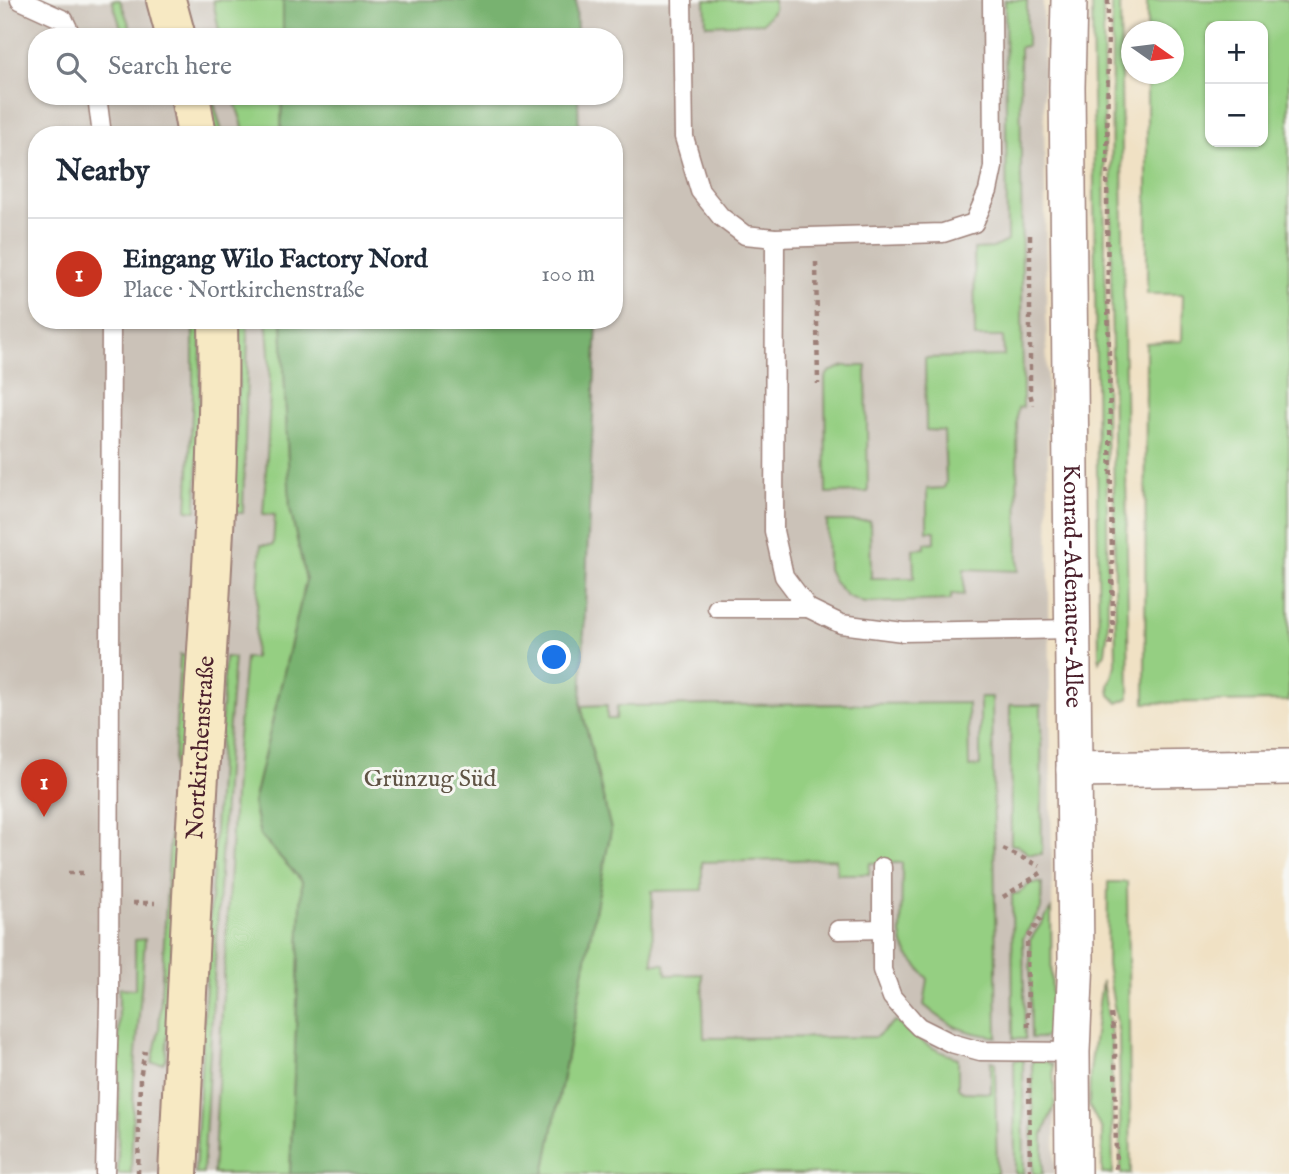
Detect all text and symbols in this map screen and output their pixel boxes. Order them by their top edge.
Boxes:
north arrow [1121,21,1184,84]
map controls [1205,21,1268,147]
button: + [1205,21,1268,84]
search box [28,28,623,105]
icon: search [52,48,90,86]
text: Search here [108,50,232,83]
button: − [1205,84,1268,147]
text: Nearby [56,153,149,191]
text: Eingang Wilo Factory Nord [123,243,428,276]
text: 1 [75,260,83,289]
text: 100 m [541,260,595,289]
text: Place · Nortkirchenstraße [123,276,365,305]
street label: Konrad-Adenauer-Allee [1055,464,1089,708]
your location [537,640,571,674]
street label: Nortkirchenstraße [180,655,222,840]
pin: 1 [21,759,67,817]
park label: Grünzug Süd [364,764,496,795]

